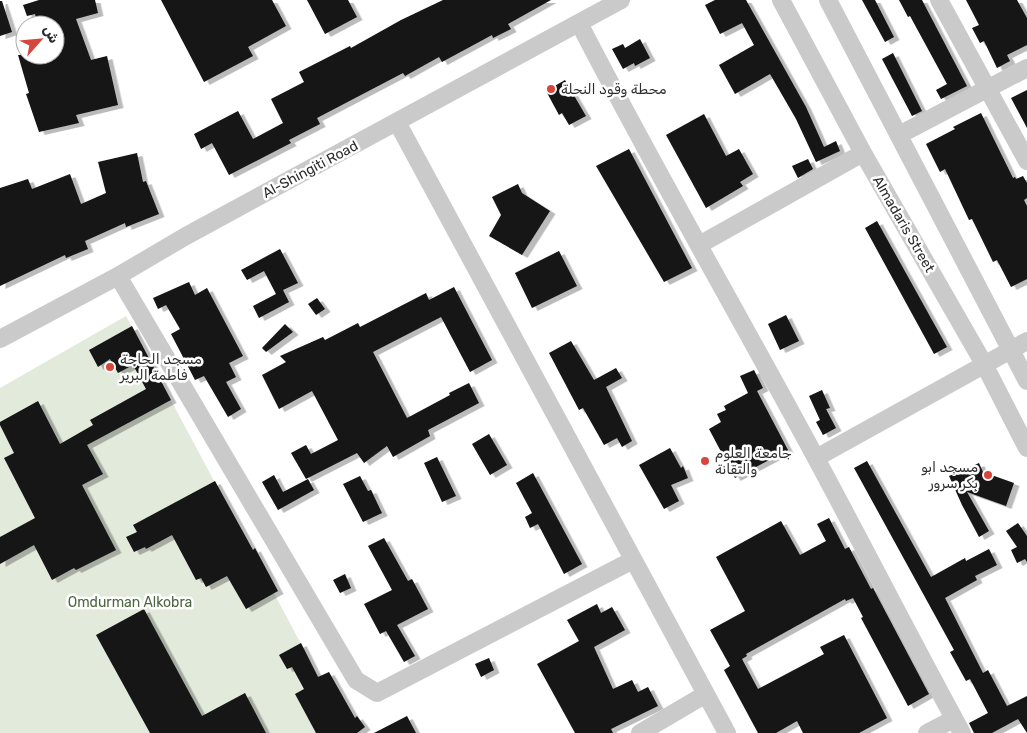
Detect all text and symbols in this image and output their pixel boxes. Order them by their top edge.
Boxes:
north arrow [15,15,65,65]
text: ش [40,23,63,46]
place label: محطة وقود النحلة [561,81,667,98]
marker: محطة وقود النحلة [545,83,557,95]
street label: Al-Shingiti Road [260,137,361,202]
street label: Almadaris Street [869,173,938,276]
place label: مسجد الحاجة فاطمة البرير [119,351,202,384]
marker: مسجد الحاجة فاطمة البرير [104,361,116,373]
place label: جامعة العلوم والتقانة [715,445,792,478]
marker: جامعة العلوم والتقانة [699,455,711,467]
place label: مسجد ابو بكر سرور [921,459,978,492]
marker: مسجد ابو بكر سرور [982,469,994,481]
park label: Omdurman Alkobra [68,594,192,611]

